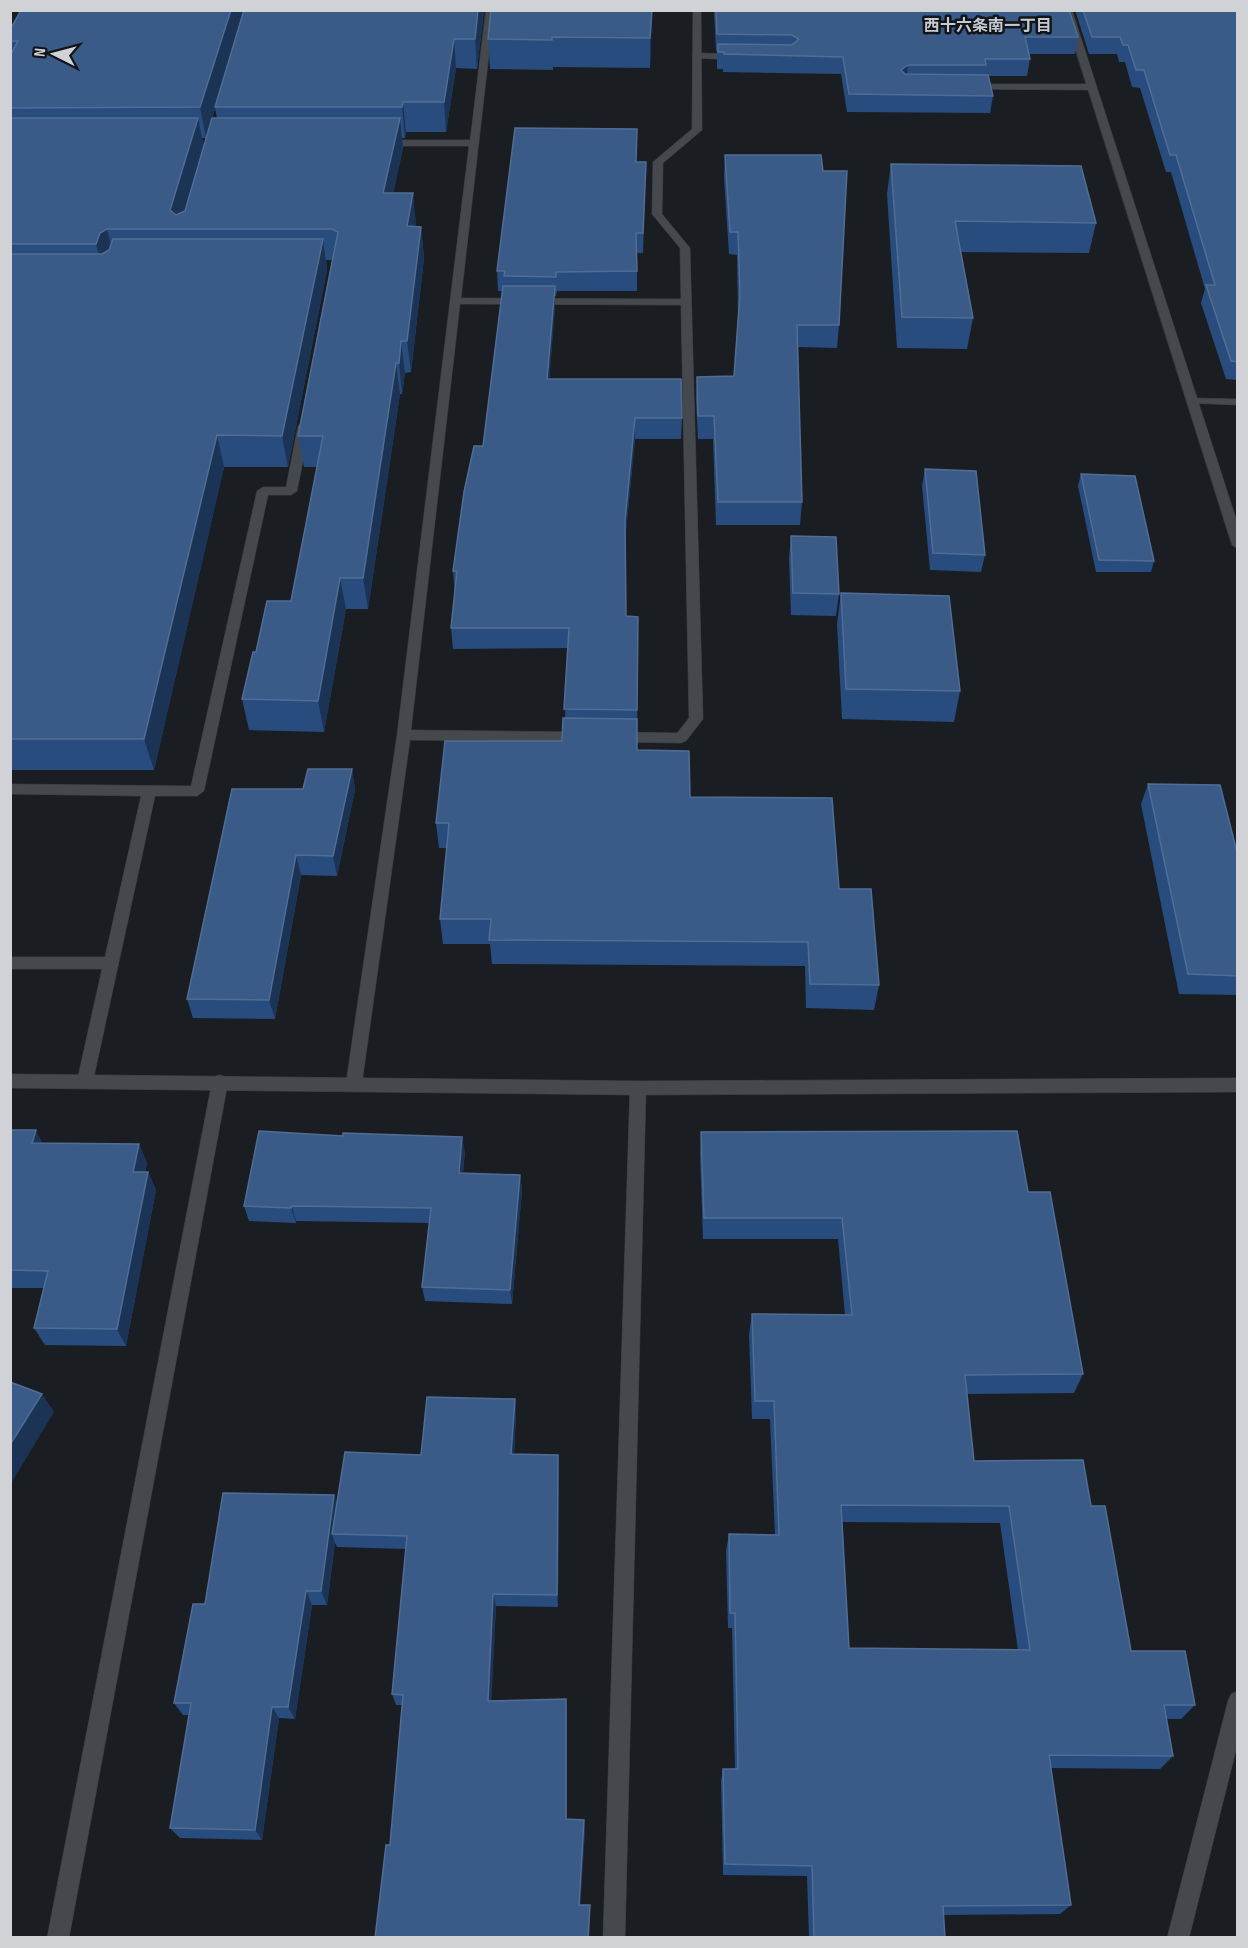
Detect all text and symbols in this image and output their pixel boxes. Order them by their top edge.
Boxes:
district label: 西十六条南一丁目 [924,17,1052,36]
north arrow [24,24,84,84]
text: N [31,47,50,58]

